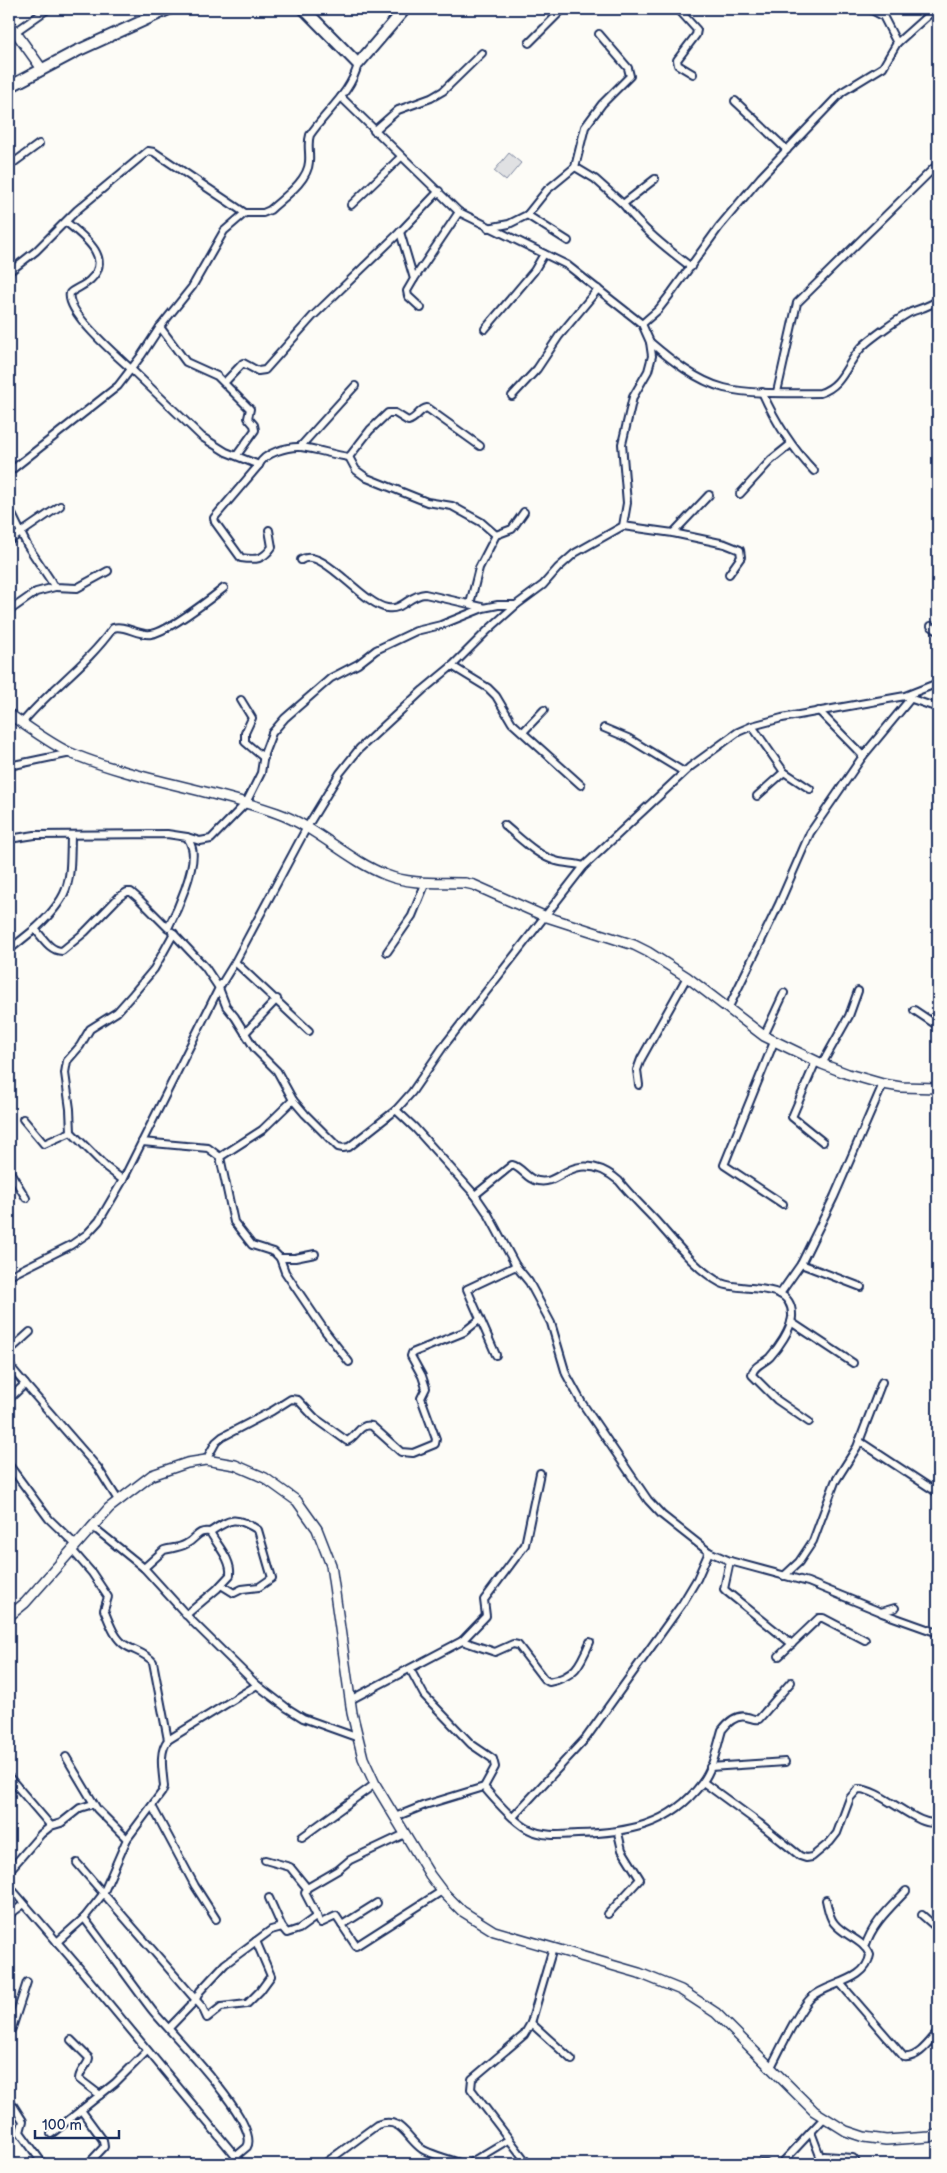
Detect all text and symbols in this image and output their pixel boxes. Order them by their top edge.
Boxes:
scale bar [35,2108,119,2140]
text: 100 m [42,2116,82,2135]

